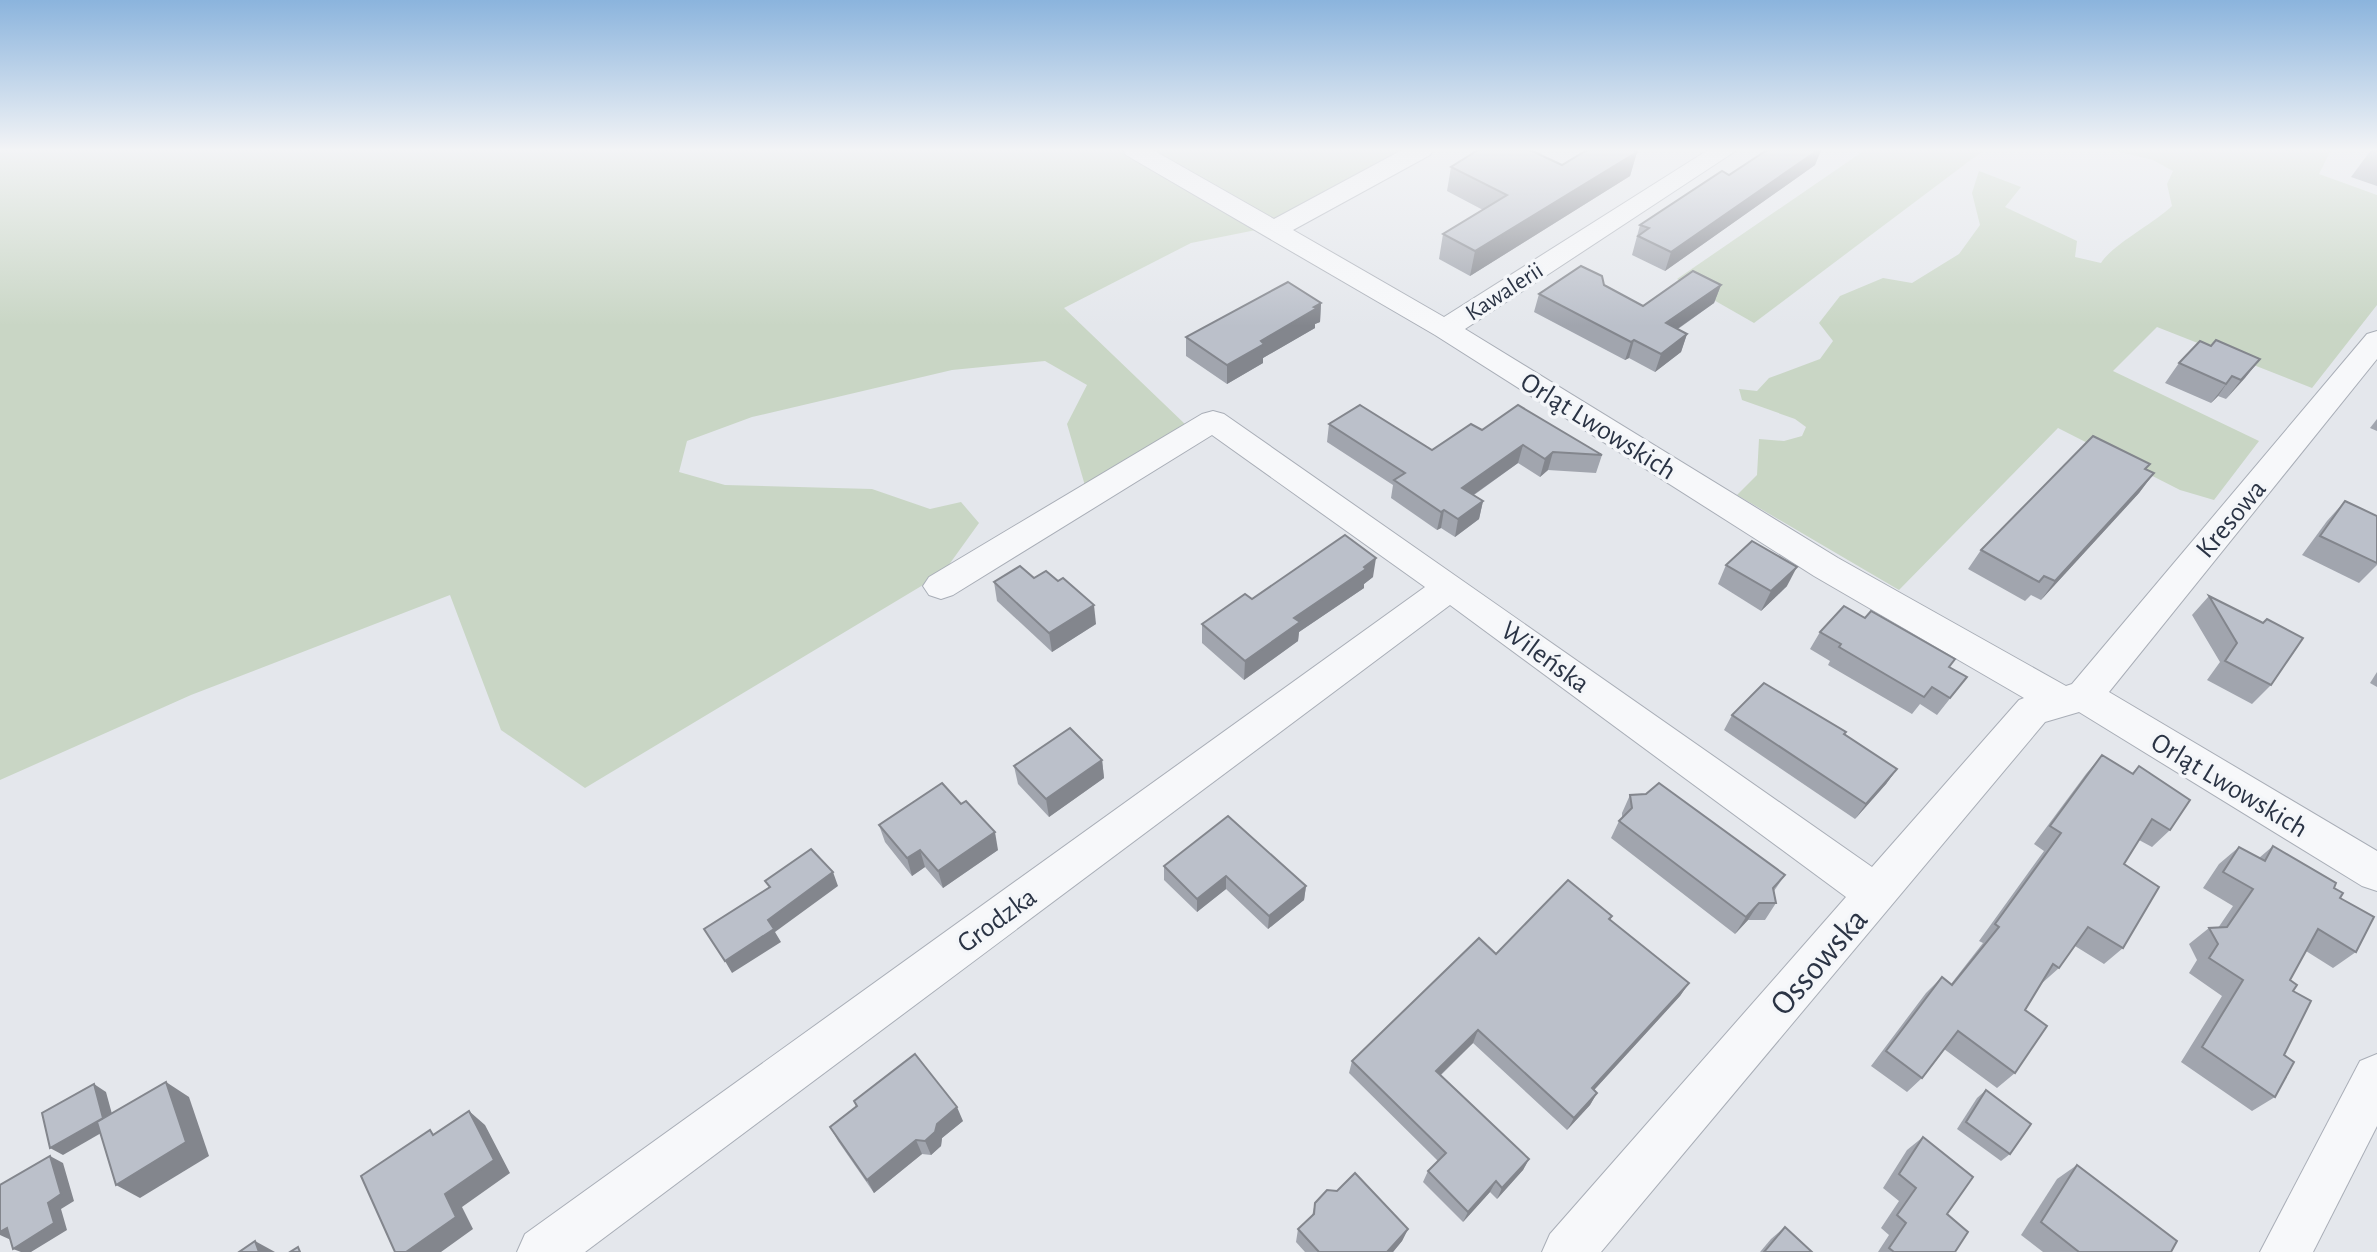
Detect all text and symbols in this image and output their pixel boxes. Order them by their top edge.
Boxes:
street label: Kawalerii [1462,258,1548,326]
street label: Orląt Lwowskich [1515,368,1680,486]
street label: Kresowa [2191,475,2272,564]
street label: Wileńska [1496,616,1594,699]
street label: Orląt Lwowskich [2146,728,2312,843]
street label: Grodzka [952,883,1042,958]
street label: Ossowska [1764,902,1875,1022]

